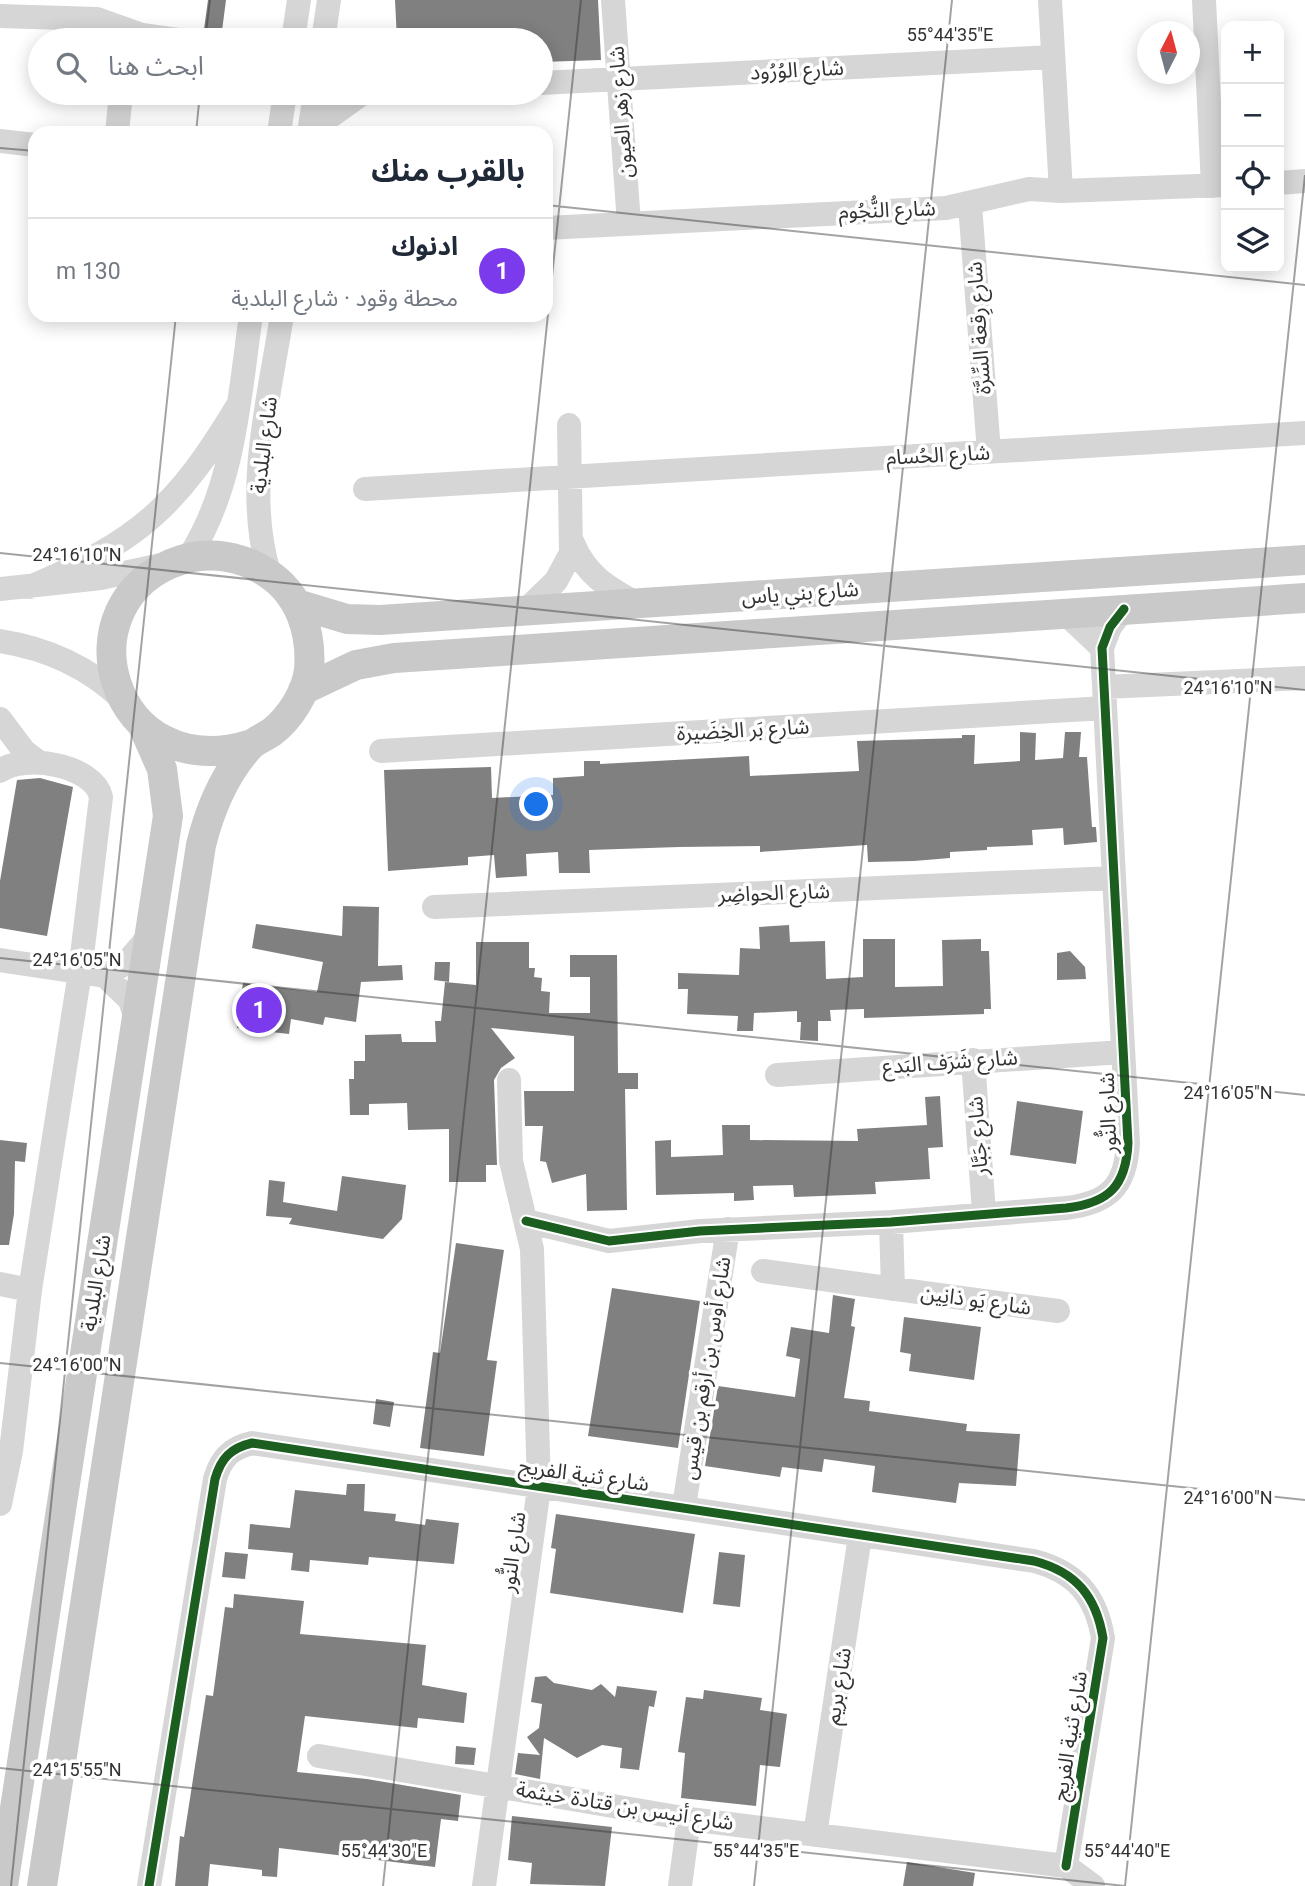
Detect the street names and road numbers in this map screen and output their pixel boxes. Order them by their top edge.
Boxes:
street label: شارع زهر العيون [604,45,641,179]
street label: شارع الوُرُود [750,56,845,87]
street label: شارع النُّجُوم [838,194,936,228]
street label: شارع رِقعة السِّرَّة [962,260,999,395]
street label: شارع البلدية [246,395,285,495]
street label: شارع الحُسام [885,440,991,474]
street label: شارع بني ياس [741,577,860,613]
street label: شارع بَر الخِضَيرة [676,715,810,748]
street label: شارع الحواضِر [717,879,831,910]
street label: شارع شَرَف البَدع [881,1044,1019,1082]
street label: شارع النُّور [1092,1072,1124,1155]
street label: شارع جَبَّار [963,1095,996,1178]
street label: شارع البلدية [77,1233,118,1334]
street label: شارع أوس بن أرقم بن قيس [676,1255,738,1482]
street label: شارع يَو ذانِين [919,1280,1033,1323]
street label: شارع ثنية الفريج [517,1454,651,1499]
street label: شارع النُّور [493,1510,534,1595]
street label: شارع بريم [820,1646,859,1727]
street label: شارع ثنية الفريج [1048,1669,1095,1803]
street label: شارع أنيس بن قتادة خيثمة [514,1776,736,1838]

